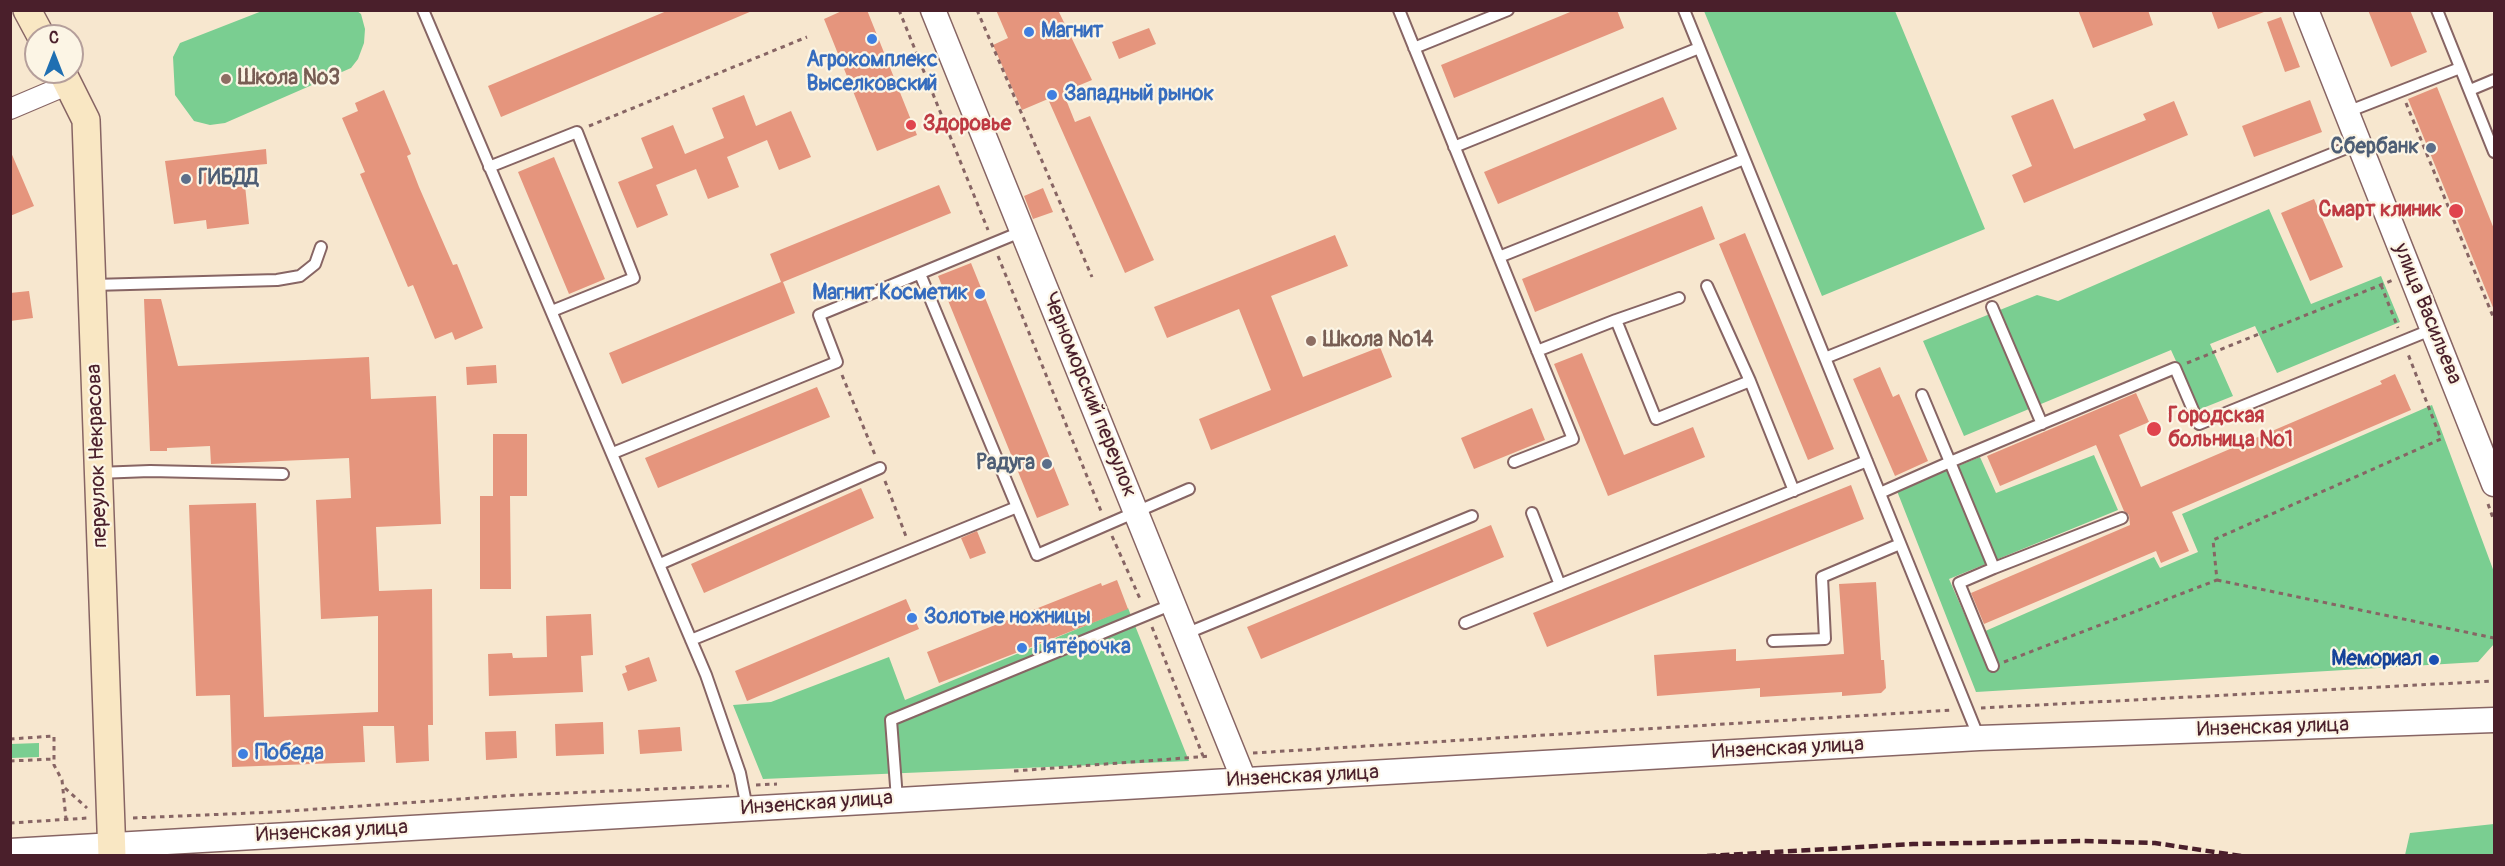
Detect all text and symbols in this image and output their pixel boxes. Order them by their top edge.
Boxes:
place label: Магнит [1041,19,1103,45]
north arrow [24,24,84,84]
marker: Магнит [1022,25,1036,39]
text: С [49,28,59,48]
marker: Агрокомплекс Выселковский [865,32,879,46]
place label: Агрокомплекс Выселковский [806,48,938,98]
place label: Школа №3 [238,66,340,92]
marker: Школа №3 [219,72,233,86]
place label: Западный рынок [1064,82,1214,108]
marker: Западный рынок [1045,88,1059,102]
place label: Здоровье [923,112,1011,138]
marker: Здоровье [904,118,918,132]
place label: Сбербанк [2331,135,2419,161]
marker: Сбербанк [2424,141,2438,155]
place label: ГИБДД [198,166,258,192]
marker: ГИБДД [179,172,193,186]
place label: Смарт клиник [2319,198,2442,224]
marker: Смарт клиник [2447,202,2465,220]
street label: улица Васильева [2387,240,2467,388]
place label: Магнит Косметик [812,281,968,307]
marker: Магнит Косметик [973,287,987,301]
street label: Черноморский переулок [1036,289,1142,501]
place label: Школа №14 [1323,328,1434,354]
marker: Школа №14 [1304,334,1318,348]
street label: переулок Некрасова [82,364,114,548]
place label: Городская больница №1 [2168,404,2293,454]
marker: Городская больница №1 [2145,420,2163,438]
place label: Радуга [976,451,1035,477]
marker: Радуга [1040,457,1054,471]
place label: Золотые ножницы [924,605,1091,631]
marker: Золотые ножницы [905,611,919,625]
place label: Пятёрочка [1034,635,1131,661]
marker: Пятёрочка [1015,641,1029,655]
place label: Мемориал [2331,647,2422,673]
marker: Мемориал [2427,653,2441,667]
street label: Инзенская улица [2197,713,2349,743]
street label: Инзенская улица [1711,732,1865,766]
place label: Победа [255,741,324,767]
marker: Победа [236,747,250,761]
street label: Инзенская улица [1226,760,1380,794]
street label: Инзенская улица [740,786,894,822]
street label: Инзенская улица [255,815,409,849]

